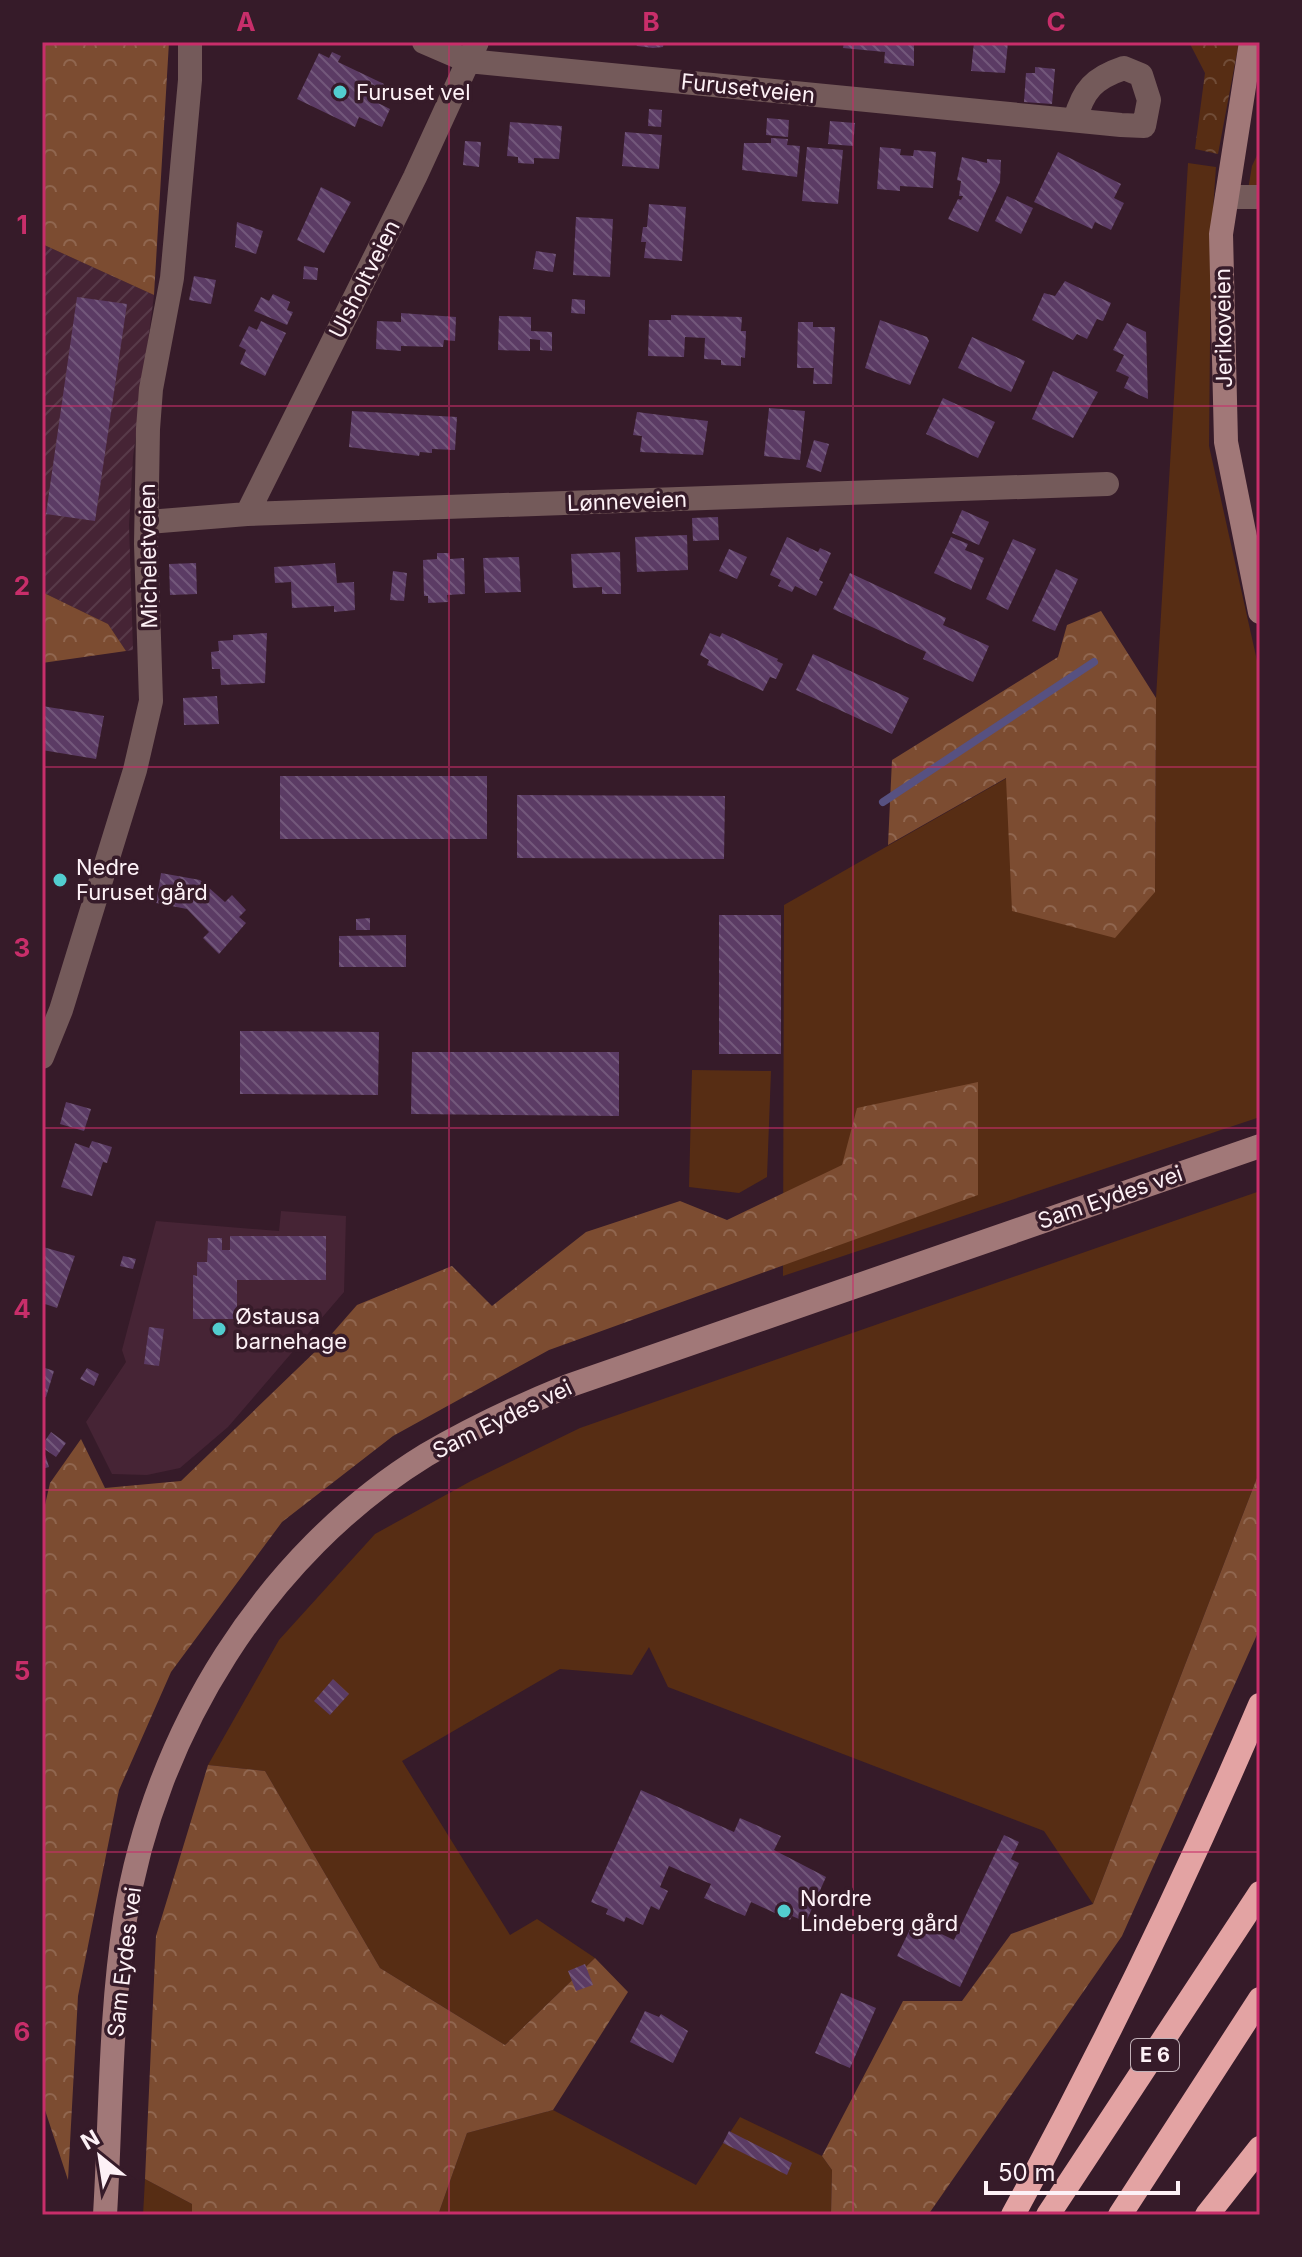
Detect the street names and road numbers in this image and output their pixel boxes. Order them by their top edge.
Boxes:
street label: Furusetveien [680,68,816,108]
street label: Ulsholtveien [323,216,405,342]
street label: Jerikoveien [1209,268,1237,388]
street label: Micheletveien [134,483,162,629]
street label: Lønneveien [567,486,687,516]
street label: Sam Eydes vei [1034,1160,1186,1234]
street label: Sam Eydes vei [428,1374,576,1464]
street label: Sam Eydes vei [102,1885,146,2039]
road number: E 6 [1131,2039,1179,2071]

